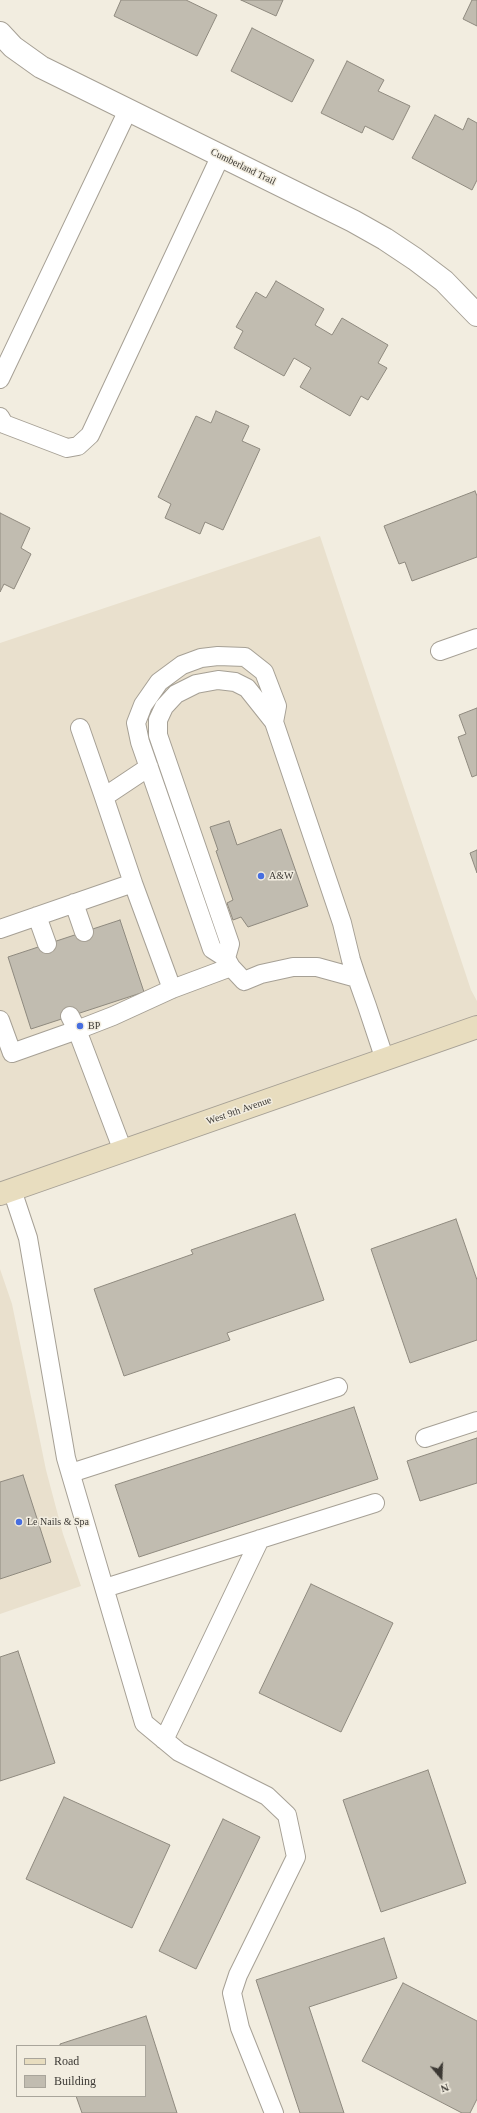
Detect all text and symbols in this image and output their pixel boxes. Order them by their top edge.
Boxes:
street label: Cumberland Trail [208,146,278,188]
place label: A&W [269,870,293,882]
marker: A&W [256,871,266,881]
place label: BP [88,1020,100,1032]
marker: BP [75,1021,85,1031]
street label: West 9th Avenue [205,1094,273,1128]
place label: Le Nails & Spa [27,1516,89,1528]
marker: Le Nails & Spa [14,1517,24,1527]
legend [16,2045,146,2097]
text: Road [54,2054,79,2068]
north arrow [421,2057,461,2097]
text: Building [54,2074,96,2088]
text: N [439,2081,451,2095]

